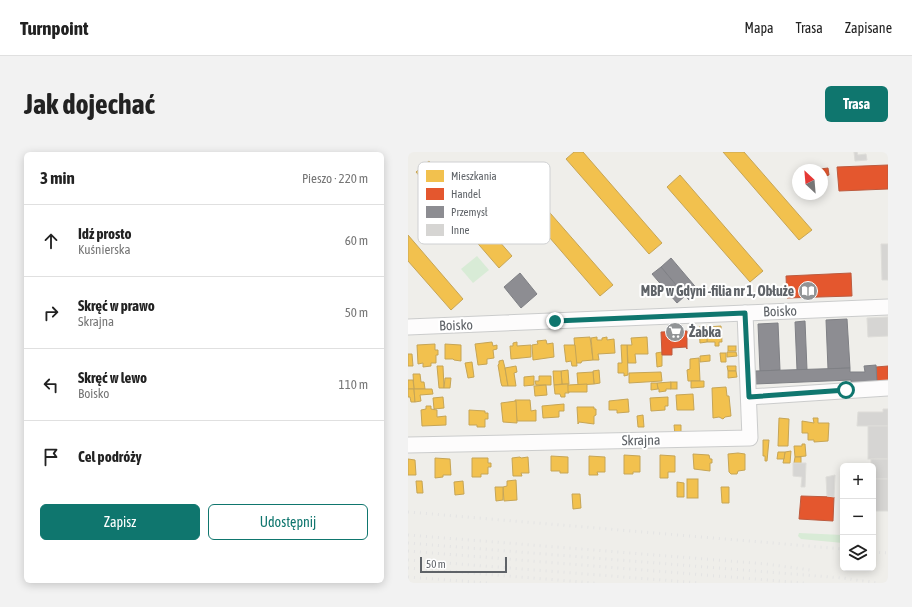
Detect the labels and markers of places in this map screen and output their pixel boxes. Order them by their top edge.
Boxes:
library icon: MBP w Gdyni -filia nr 1, Obłuże [797,280,819,302]
place label: MBP w Gdyni -filia nr 1, Obłuże [641,283,794,299]
supermarket icon: Żabka [664,321,686,343]
place label: Żabka [689,323,722,340]

